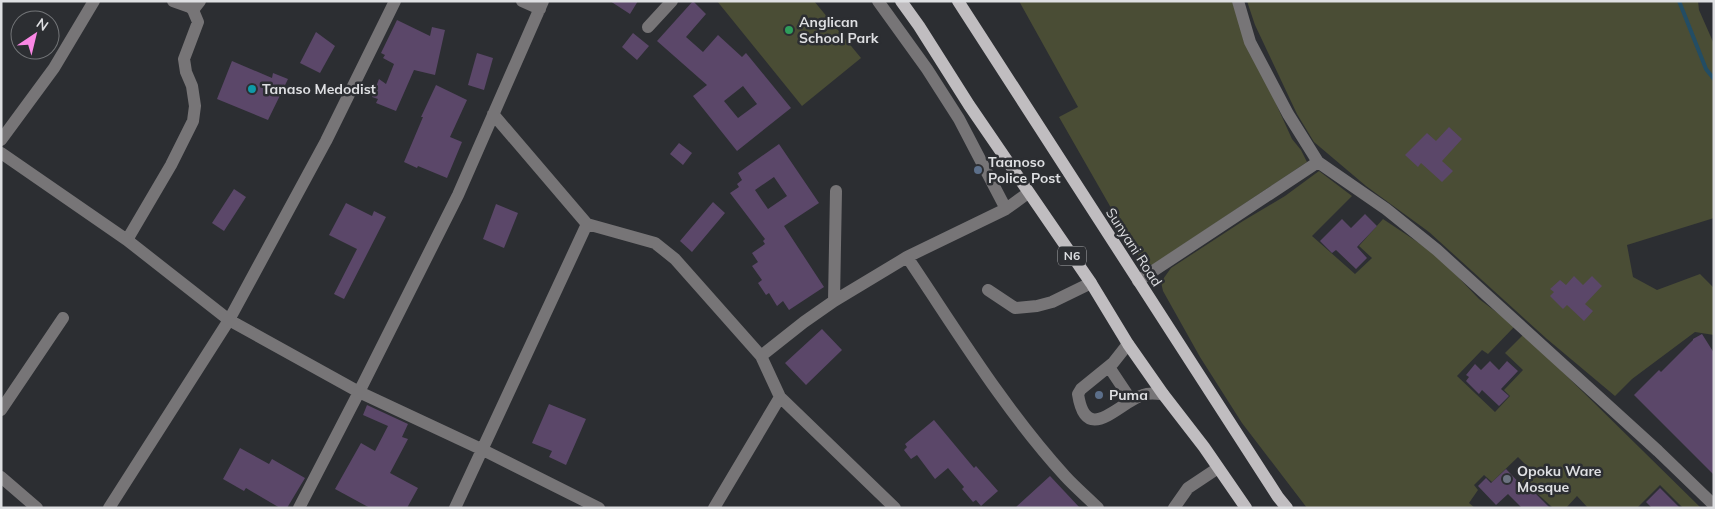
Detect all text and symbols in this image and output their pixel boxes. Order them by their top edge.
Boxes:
north arrow [10,10,60,60]
place label: Anglican School Park [799,13,879,47]
text: N [33,14,52,35]
marker: Anglican School Park [783,24,795,36]
place label: Tanaso Medodist [262,80,377,98]
marker: Tanaso Medodist [246,83,258,95]
place label: Taanoso Police Post [988,153,1061,187]
marker: Taanoso Police Post [972,164,984,176]
street label: Sunyani Road [1102,204,1166,290]
road number: N6 [1058,247,1086,266]
place label: Puma [1109,386,1148,404]
marker: Puma [1093,389,1105,401]
place label: Opoku Ware Mosque [1517,462,1602,496]
marker: Opoku Ware Mosque [1501,473,1513,485]

